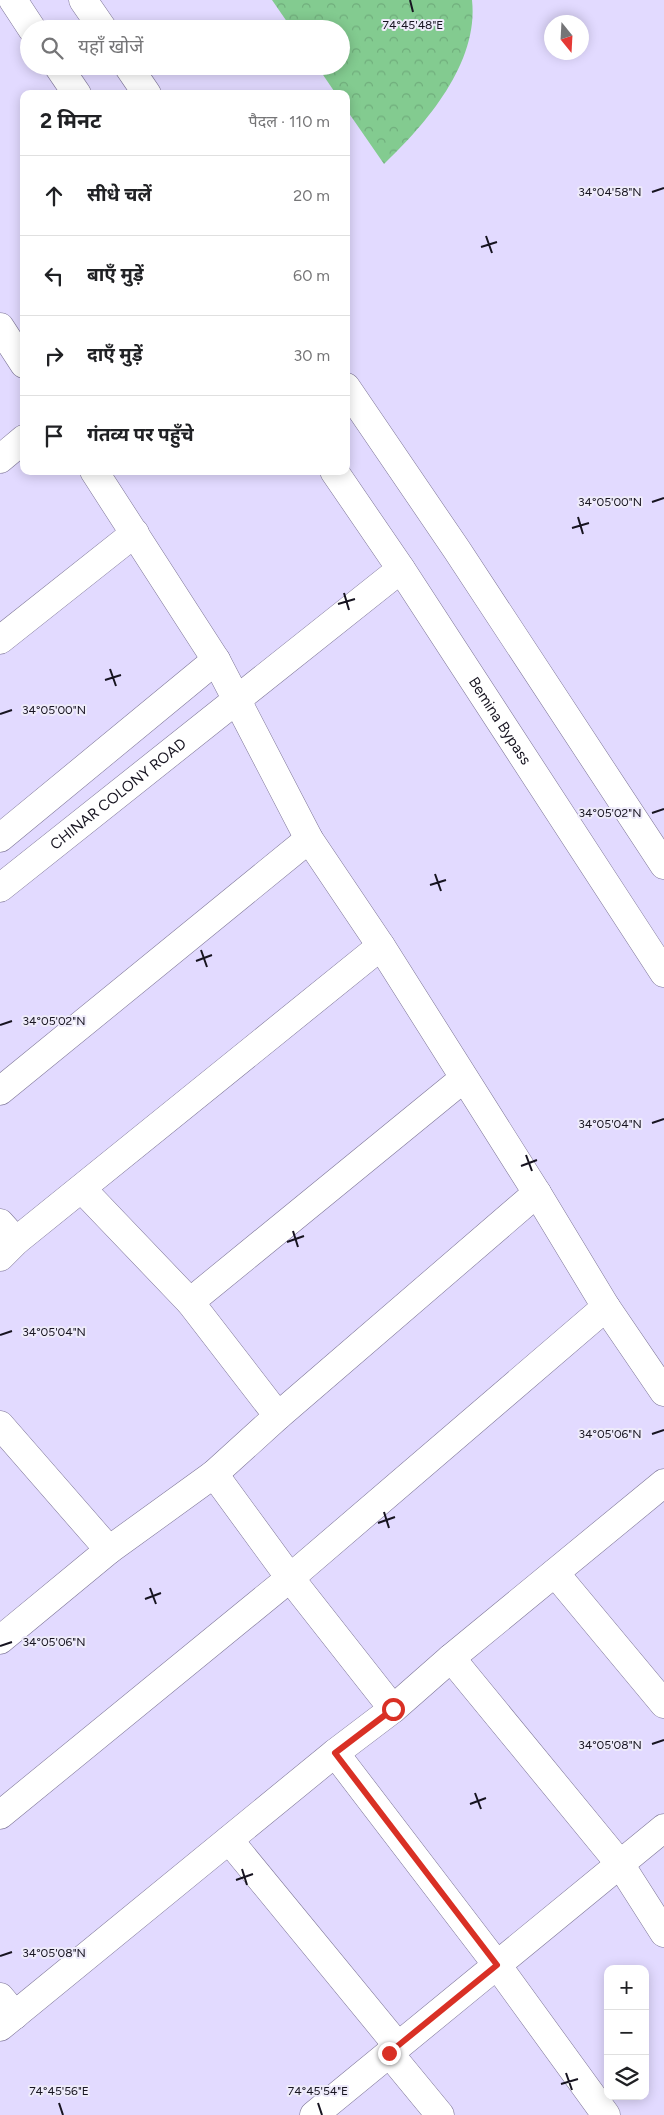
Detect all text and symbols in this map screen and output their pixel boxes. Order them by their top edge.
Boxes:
north arrow [544,15,589,60]
text: 74°45'48"E [383,18,443,32]
search box [20,20,350,75]
icon: search [38,34,66,62]
text: यहाँ खोजें [78,35,143,58]
text: 2 मिनट [40,108,101,133]
text: पैदल · 110 m [249,112,330,131]
icon: ahead [40,182,68,210]
text: सीधे चलें [87,183,151,206]
text: 34°04'58"N [578,185,642,199]
text: 20 m [293,186,330,205]
icon: left [40,262,68,290]
text: बाएँ मुड़ें [87,263,144,286]
text: 60 m [293,266,330,285]
icon: right [40,342,68,370]
text: दाएँ मुड़ें [87,343,143,366]
text: 30 m [293,346,330,365]
icon: arrive [40,422,68,450]
text: गंतव्य पर पहुँचे [87,423,194,446]
text: 34°05'00"N [578,495,642,509]
street label: Bemina Bypass [465,674,535,768]
text: 34°05'00"N [22,703,86,717]
street label: CHINAR COLONY ROAD [47,734,190,854]
text: 34°05'02"N [579,806,641,820]
text: 34°05'02"N [23,1014,85,1028]
text: 34°05'04"N [578,1117,642,1131]
text: 34°05'04"N [22,1325,86,1339]
text: 34°05'06"N [578,1427,642,1441]
text: 34°05'06"N [22,1635,86,1649]
route start [382,1698,405,1721]
text: 34°05'08"N [578,1738,642,1752]
text: 34°05'08"N [22,1946,86,1960]
map controls [604,1965,649,2100]
button: + [604,1965,649,2010]
button: − [604,2010,649,2055]
route end [378,2042,401,2065]
button: layers [604,2055,649,2100]
text: 74°45'56"E [29,2084,89,2098]
text: 74°45'54"E [288,2084,348,2098]

